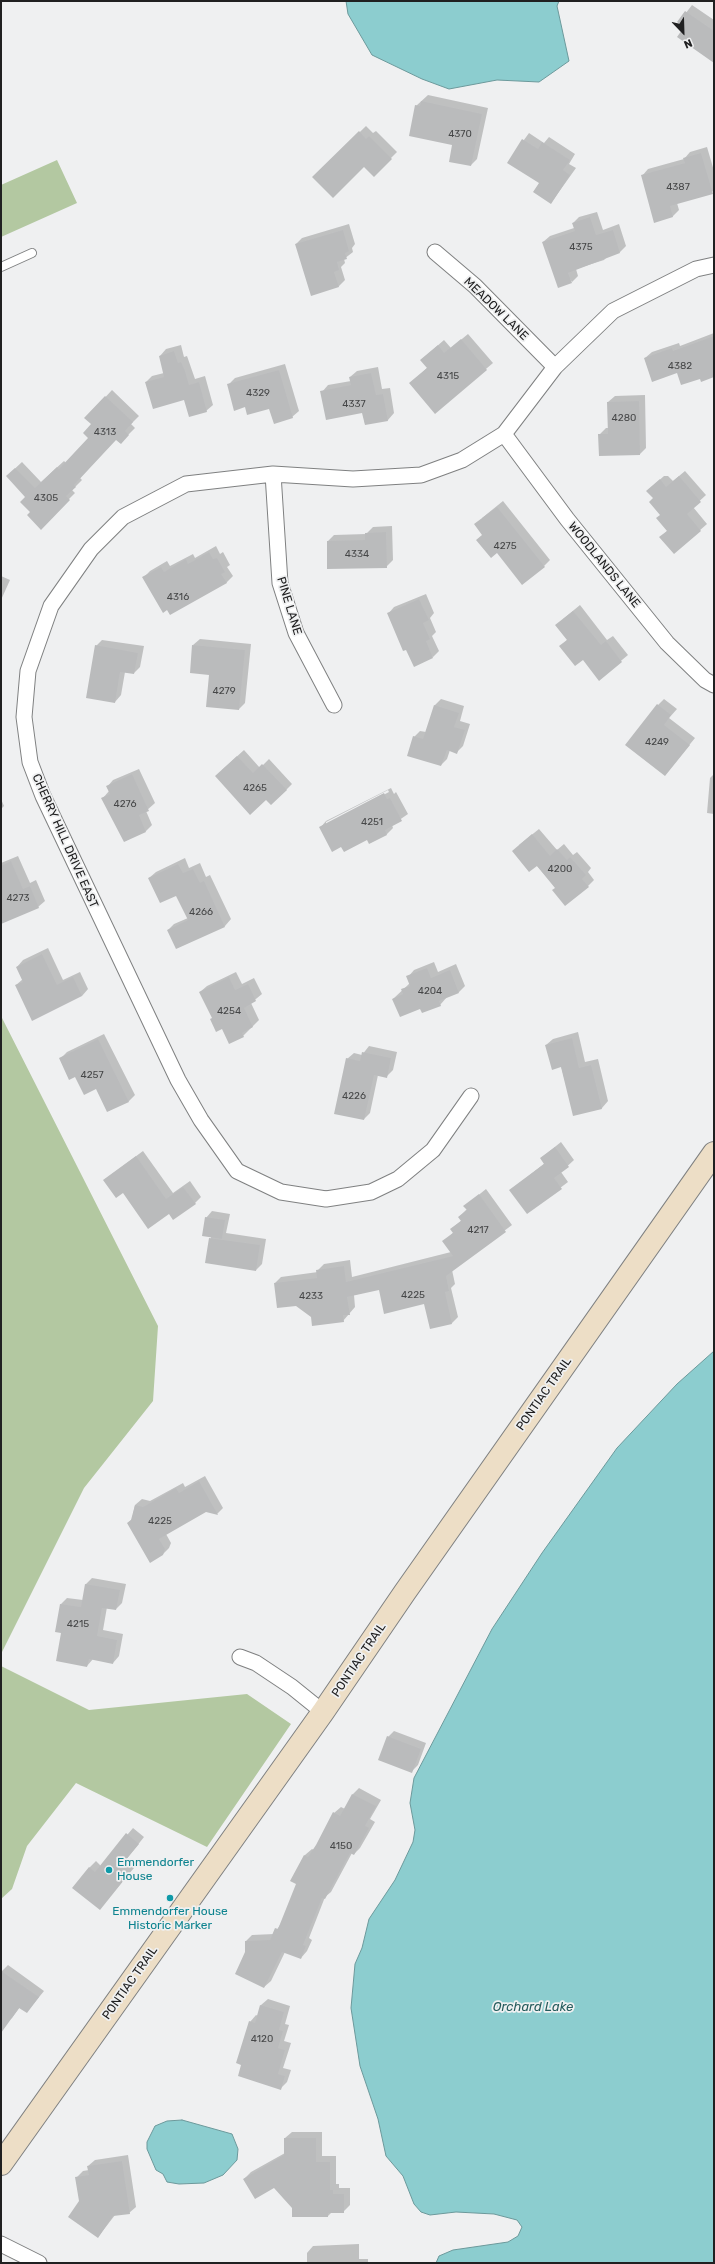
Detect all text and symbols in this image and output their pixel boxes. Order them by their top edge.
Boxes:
north arrow [663,12,703,52]
text: N [682,36,694,51]
house number: 4370 [448,128,472,140]
house number: 4387 [666,181,690,193]
house number: 4375 [569,241,593,253]
street label: MEADOW LANE [461,275,531,343]
house number: 4382 [668,360,692,372]
house number: 4315 [437,370,459,382]
house number: 4329 [246,387,270,399]
house number: 4337 [342,398,366,410]
house number: 4280 [612,412,636,424]
house number: 4313 [94,426,116,438]
house number: 4305 [34,492,58,504]
street label: WOODLANDS LANE [565,519,643,611]
house number: 4275 [493,540,517,552]
house number: 4334 [345,548,369,560]
street label: PINE LANE [273,575,305,637]
house number: 4316 [167,591,189,603]
house number: 4279 [212,685,236,697]
house number: 4249 [645,736,669,748]
street label: CHERRY HILL DRIVE EAST [29,772,101,910]
house number: 4265 [243,782,267,794]
house number: 4276 [114,798,136,810]
house number: 4251 [361,816,383,828]
house number: 4200 [548,863,572,875]
house number: 4273 [6,892,30,904]
house number: 4266 [189,906,213,918]
house number: 4204 [418,985,442,997]
house number: 4254 [217,1005,241,1017]
house number: 4257 [80,1069,104,1081]
house number: 4226 [342,1090,366,1102]
house number: 4217 [467,1224,489,1236]
house number: 4225 [401,1289,425,1301]
house number: 4233 [299,1290,323,1302]
street label: PONTIAC TRAIL [513,1355,575,1433]
house number: 4225 [148,1515,172,1527]
house number: 4215 [67,1618,89,1630]
street label: PONTIAC TRAIL [329,1620,389,1700]
house number: 4150 [330,1840,352,1852]
place label: Emmendorfer House [117,1856,194,1884]
marker: Emmendorfer House [104,1865,114,1875]
marker: Emmendorfer House Historic Marker [165,1893,175,1903]
place label: Emmendorfer House Historic Marker [112,1905,228,1933]
street label: PONTIAC TRAIL [99,1944,161,2022]
water label: Orchard Lake [493,1999,573,2015]
house number: 4120 [251,2033,273,2045]

